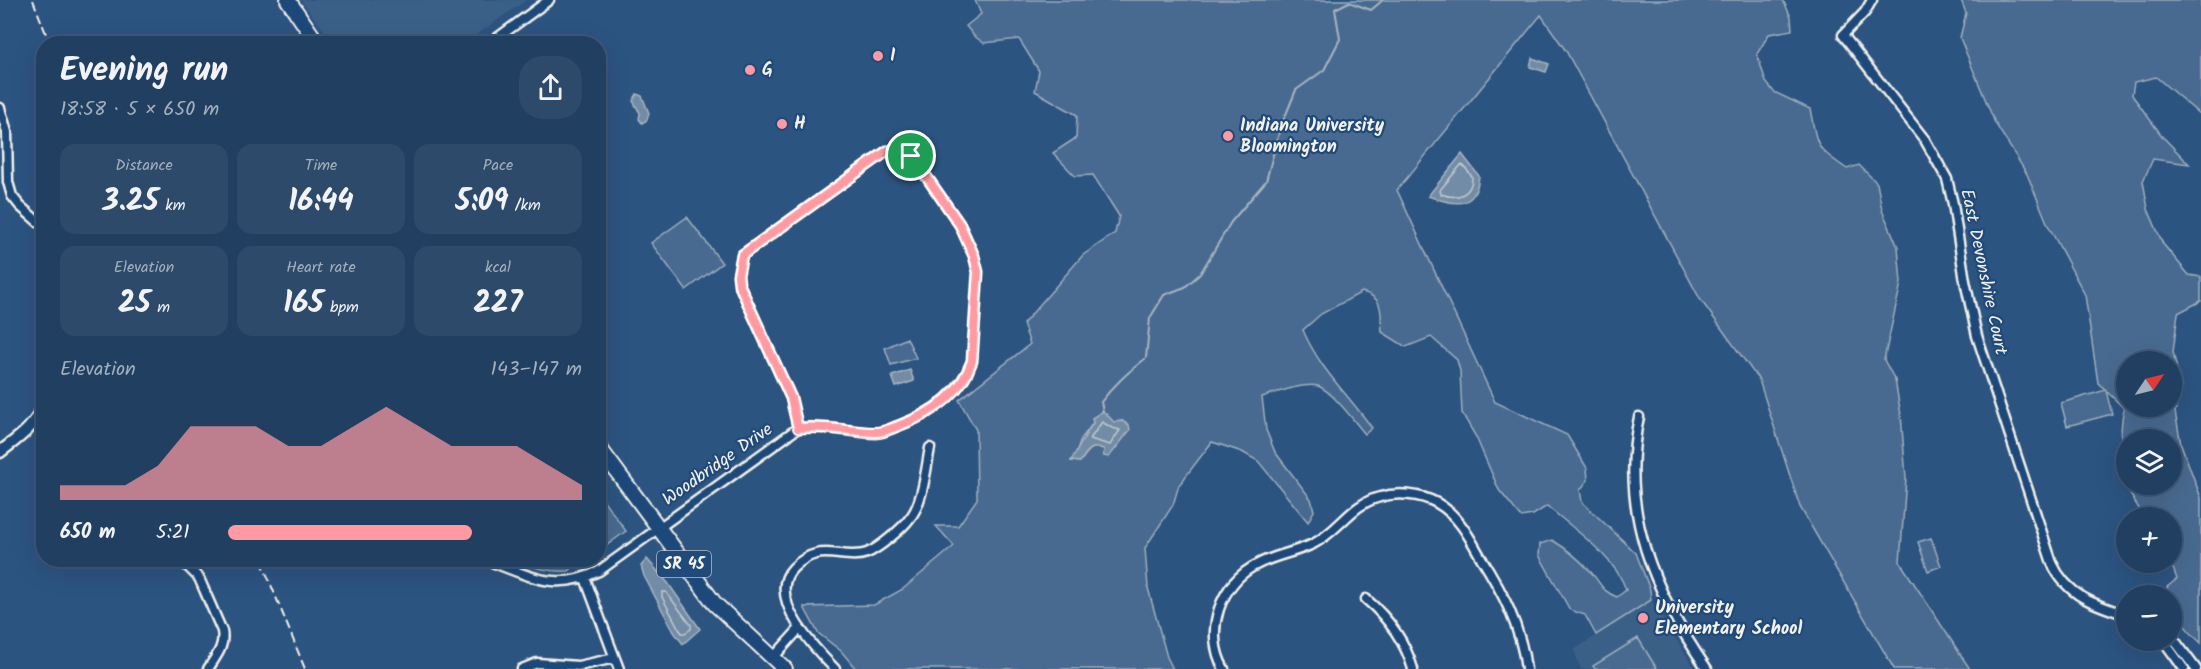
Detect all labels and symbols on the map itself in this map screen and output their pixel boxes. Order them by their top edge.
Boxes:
place label: I [890,42,896,71]
marker: I [871,49,885,63]
place label: G [762,56,773,85]
marker: G [743,63,757,77]
place label: H [794,110,806,139]
place label: Indiana University Bloomington [1240,112,1385,162]
marker: H [775,117,789,131]
marker: Indiana University Bloomington [1221,129,1235,143]
pin [885,130,936,181]
street label: East Devonshire Court [1951,186,2015,359]
north arrow [2116,351,2182,417]
street label: Woodbridge Drive [657,416,779,514]
road number: SR 45 [657,551,711,577]
place label: University Elementary School [1655,594,1802,644]
marker: University Elementary School [1636,611,1650,625]

